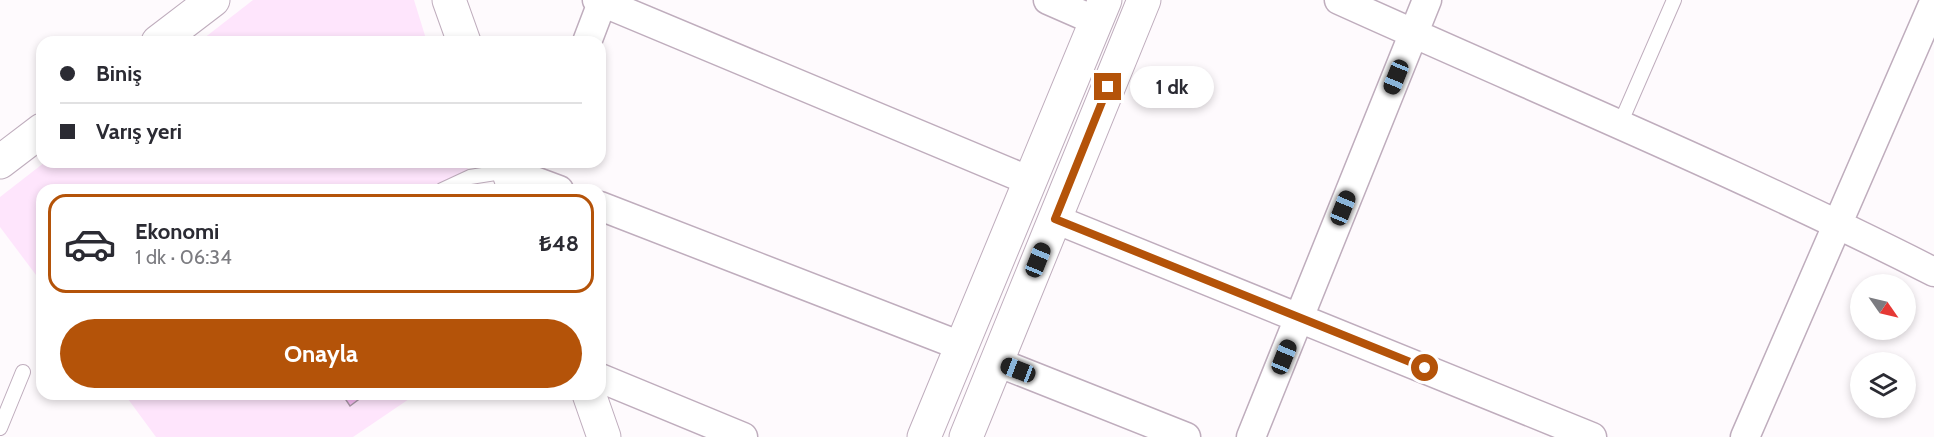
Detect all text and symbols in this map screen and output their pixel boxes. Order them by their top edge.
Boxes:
car [1381,57,1411,97]
text: Biniş [96,60,142,87]
callout: 1 dk [1129,66,1213,108]
route end [1094,73,1121,100]
text: 1 dk [1156,75,1189,99]
text: Varış yeri [96,118,182,145]
car [1328,188,1358,228]
icon: car [63,217,117,271]
text: Ekonomi [135,218,219,245]
text: ₺48 [539,230,579,257]
car [1023,240,1053,280]
text: 1 dk · 06:34 [135,245,232,269]
north arrow [1850,274,1916,340]
map controls [1850,274,1916,418]
button: Onayla [60,319,582,388]
car [1269,337,1299,377]
button: layers [1850,352,1916,418]
route start [1411,354,1438,381]
car [998,355,1038,385]

